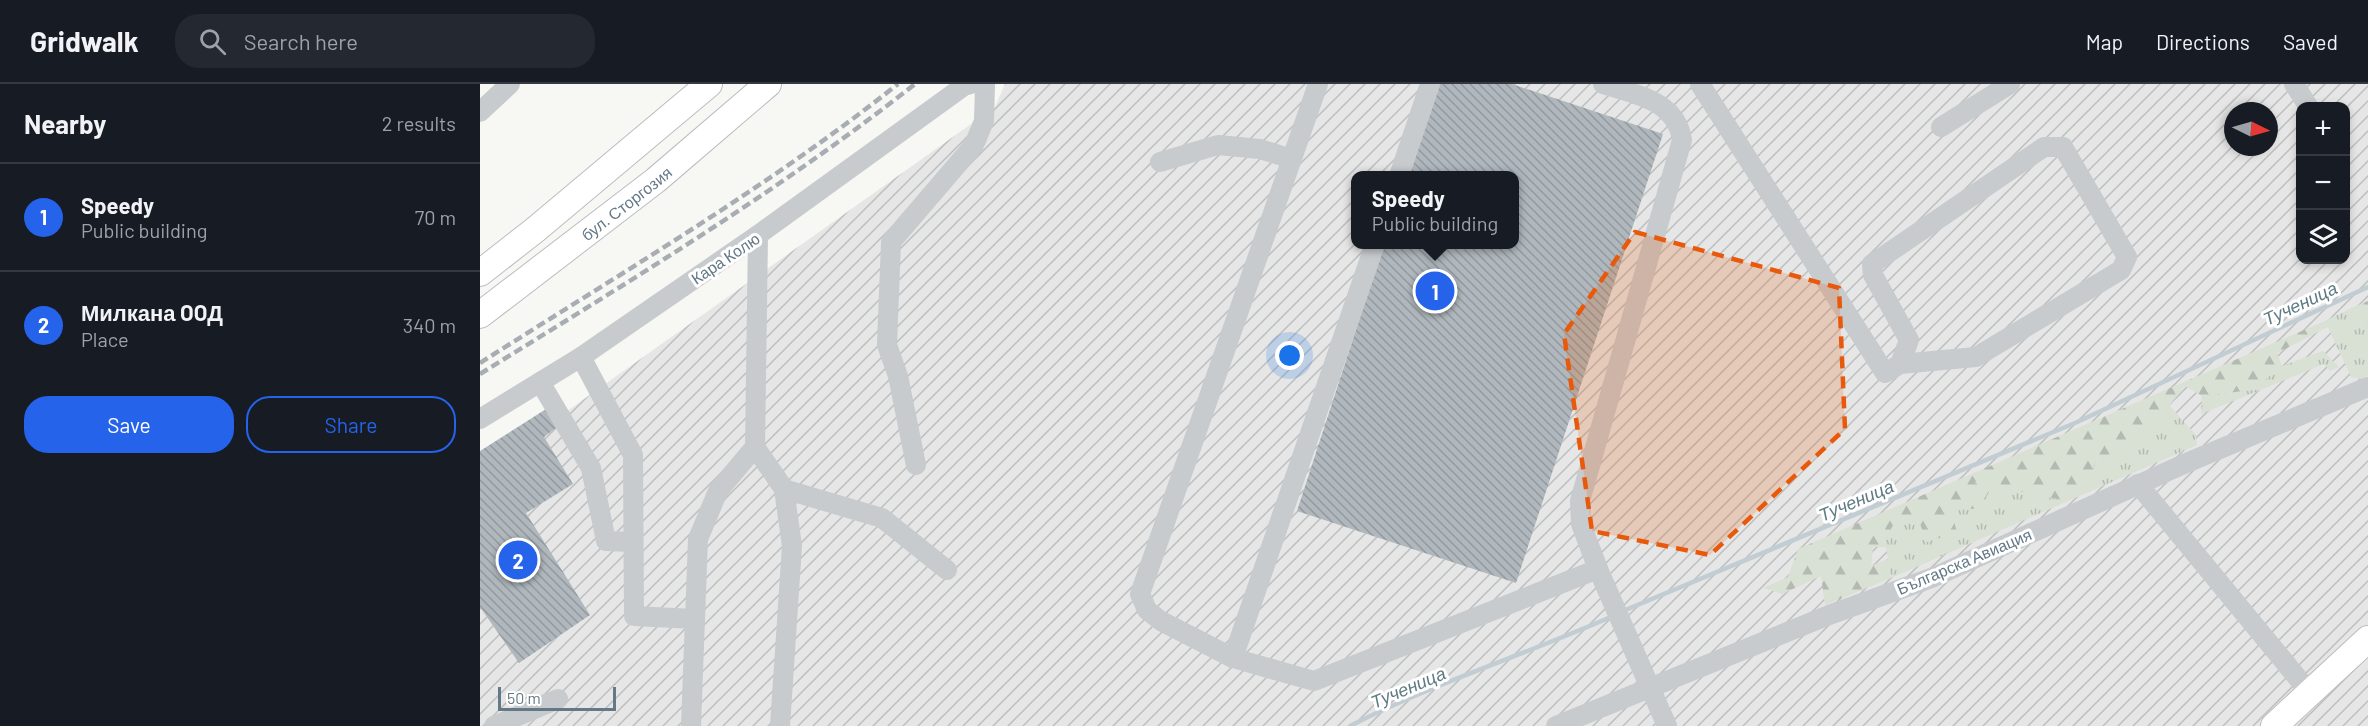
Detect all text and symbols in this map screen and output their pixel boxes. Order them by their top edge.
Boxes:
search box [175,14,595,68]
text: Gridwalk [30,24,139,58]
icon: search [196,25,229,58]
text: Search here [244,28,358,54]
text: Map [2086,29,2123,54]
text: Directions [2156,29,2250,54]
text: Saved [2283,29,2338,54]
north arrow [2224,102,2278,156]
map controls [2296,102,2350,264]
button: + [2296,102,2350,156]
text: Nearby [24,108,106,139]
text: 2 results [382,111,456,135]
button: − [2296,156,2350,210]
street label: бул. Сторгозия [577,162,675,244]
popup [1351,171,1519,249]
text: Speedy [1372,185,1445,211]
text: Speedy [81,192,154,218]
text: 1 [40,205,47,229]
text: 70 m [415,205,456,229]
button: layers [2296,210,2350,264]
text: Public building [1372,211,1498,235]
text: Public building [81,218,207,242]
street label: Кара Колю [687,228,763,288]
pin: 1 [1416,268,1454,314]
water label: Тученица [2259,276,2341,330]
text: Милкана OOД [81,299,223,325]
text: 2 [38,313,49,337]
text: 340 m [403,313,456,337]
text: Place [81,327,129,351]
your location [1275,341,1304,370]
button: Save [24,396,234,453]
button: Share [246,396,456,453]
water label: Тученица [1815,474,1897,526]
street label: Българска Авиация [1894,524,2034,598]
pin: 2 [498,538,537,582]
water label: Тученица [1367,661,1449,713]
scale bar [498,684,616,712]
text: 50 m [507,688,541,707]

